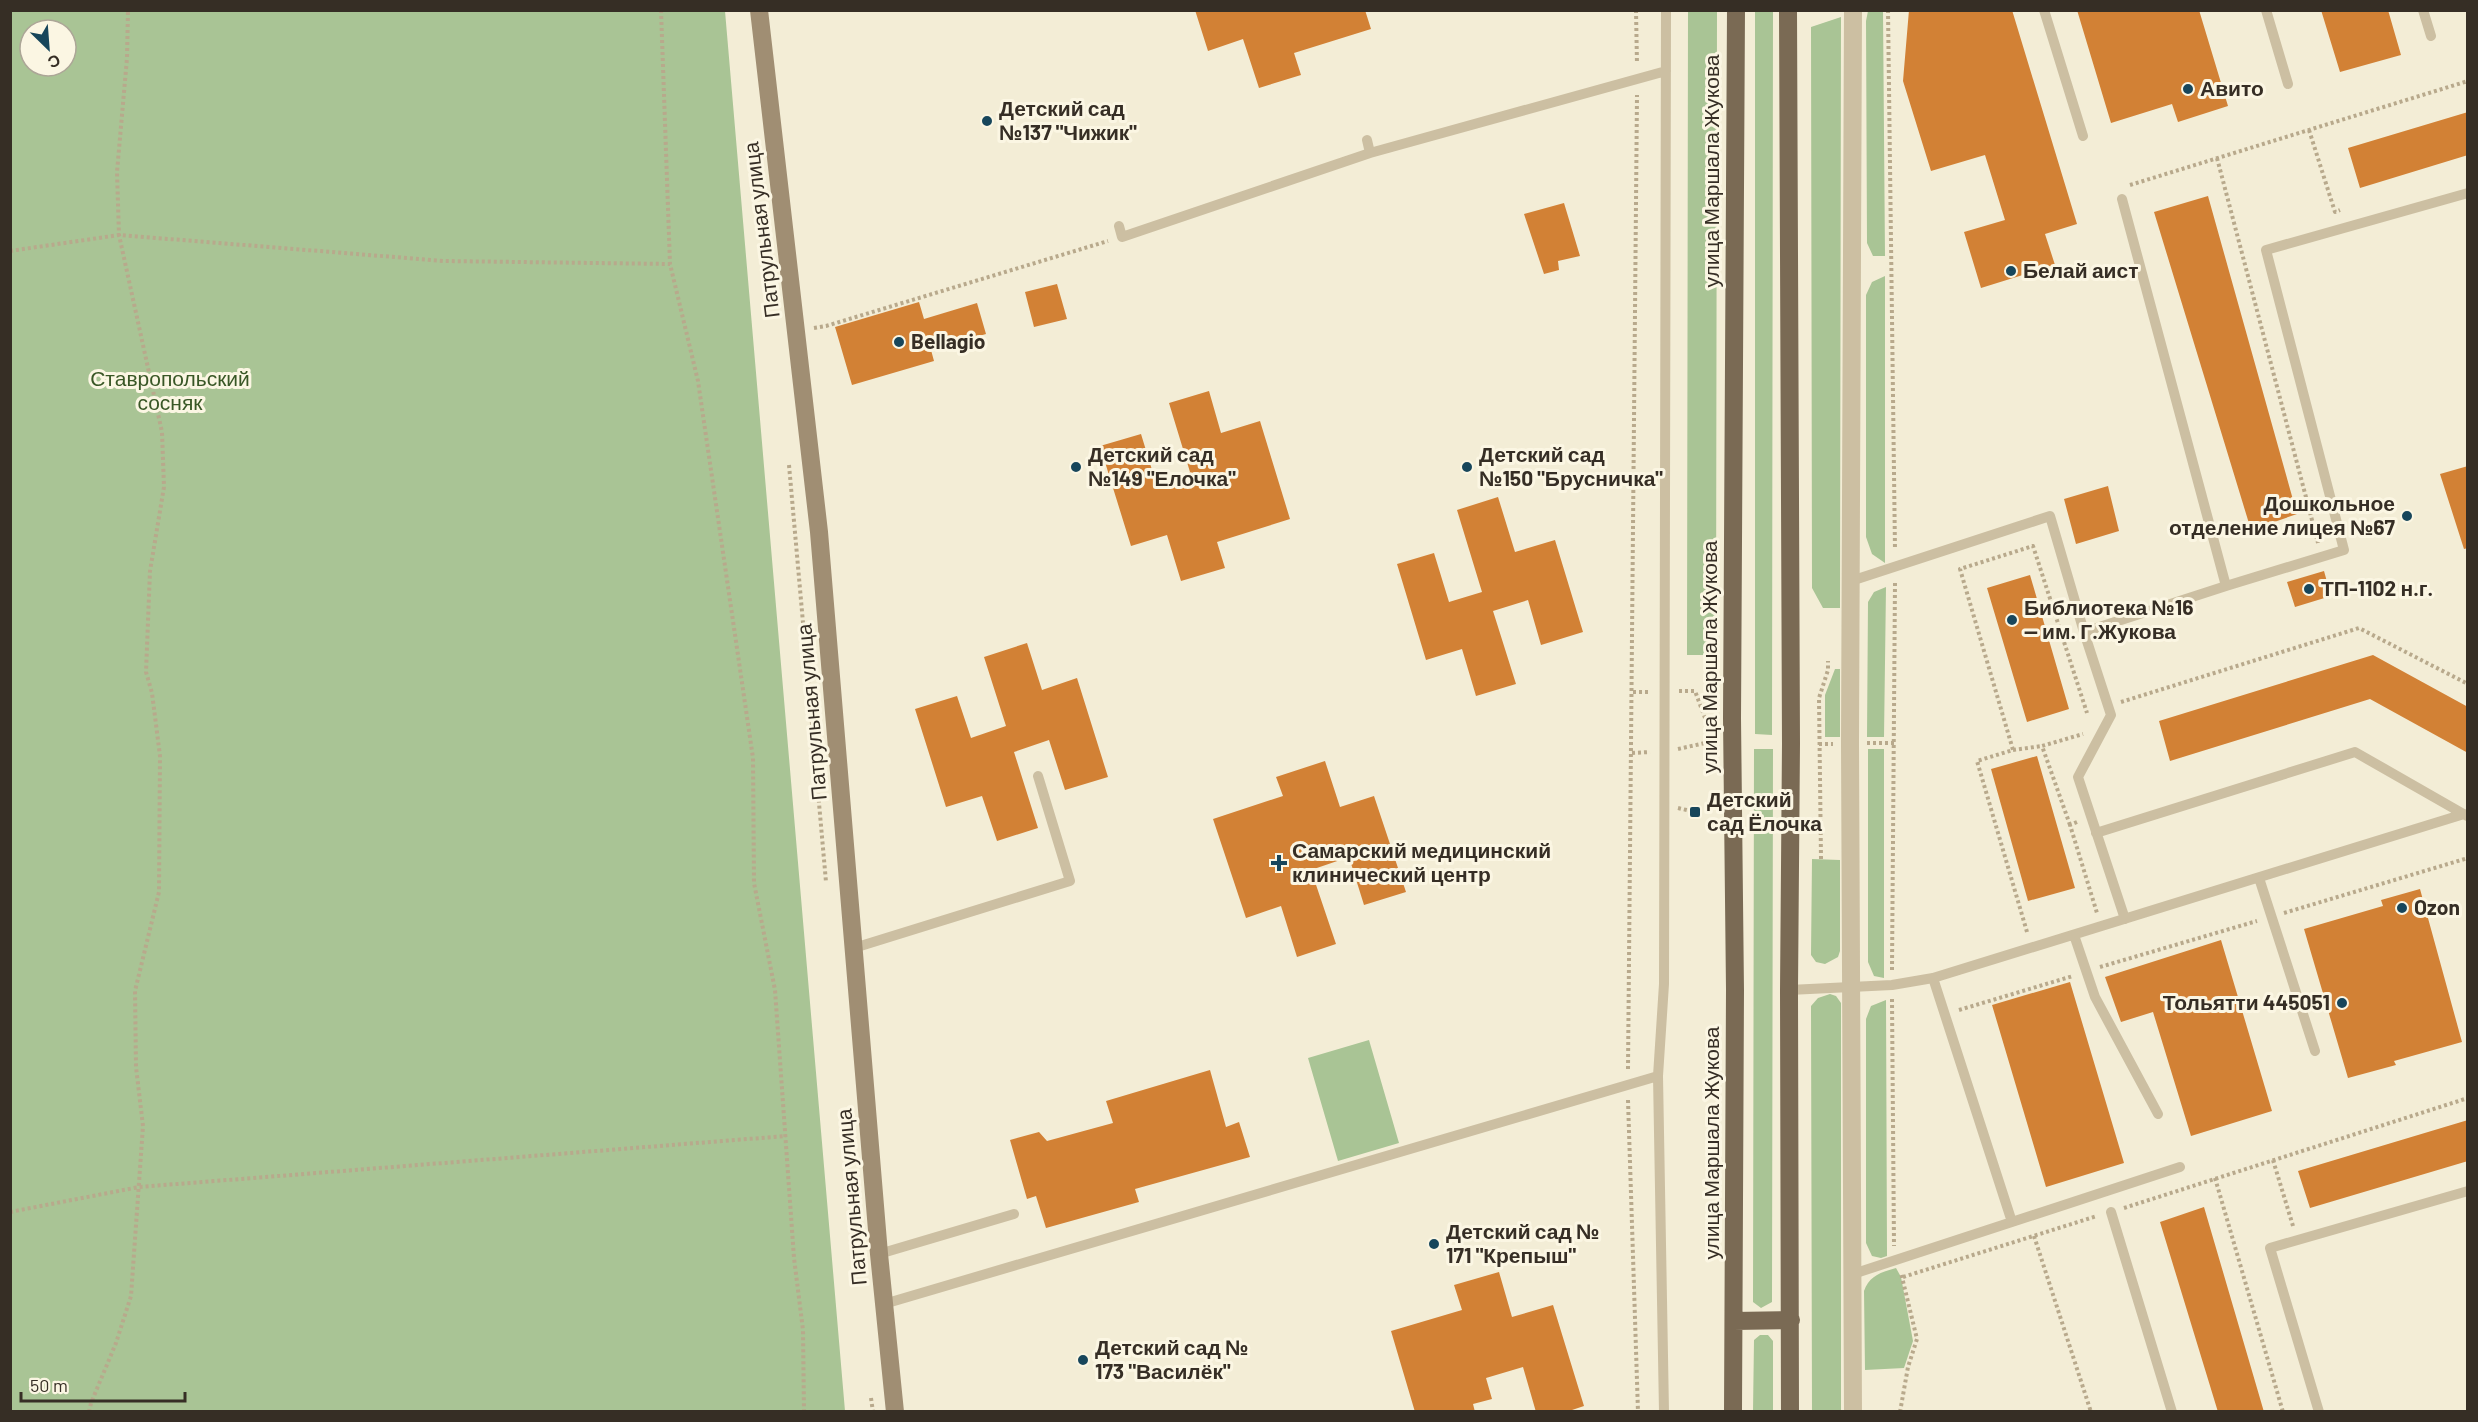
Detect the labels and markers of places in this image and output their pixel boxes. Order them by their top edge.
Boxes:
place label: Авито [2200,75,2264,100]
marker: Авито [2181,82,2195,96]
place label: Детский сад №137 "Чижик" [999,95,1137,144]
marker: Детский сад №137 "Чижик" [980,114,994,128]
place label: Белай аист [2023,257,2138,282]
marker: Белай аист [2004,264,2018,278]
place label: Bellagio [911,328,986,353]
marker: Bellagio [892,335,906,349]
place label: Детский сад №149 "Елочка" [1088,441,1236,490]
place label: Детский сад №150 "Брусничка" [1479,441,1663,490]
marker: Детский сад №149 "Елочка" [1069,460,1083,474]
marker: Детский сад №150 "Брусничка" [1460,460,1474,474]
place label: Дошкольное отделение лицея №67 [2169,490,2396,539]
marker: Дошкольное отделение лицея №67 [2400,509,2414,523]
place label: ТП-1102 н.г. [2321,575,2433,600]
marker: ТП-1102 н.г. [2302,582,2316,596]
place label: Библиотека №16 — им. Г.Жукова [2024,594,2193,643]
marker: Библиотека №16 — им. Г.Жукова [2005,613,2019,627]
place label: Детский сад Ёлочка [1707,786,1822,835]
marker: Детский сад Ёлочка [1688,805,1702,819]
place label: Самарский медицинский клинический центр [1292,837,1551,886]
marker: Самарский медицинский клинический центр [1270,854,1288,872]
place label: Ozon [2414,894,2460,919]
marker: Ozon [2395,901,2409,915]
place label: Тольятти 445051 [2163,989,2330,1014]
marker: Тольятти 445051 [2335,996,2349,1010]
place label: Детский сад № 171 "Крепыш" [1446,1218,1599,1267]
marker: Детский сад № 171 "Крепыш" [1427,1237,1441,1251]
place label: Детский сад № 173 "Василёк" [1095,1334,1248,1383]
marker: Детский сад № 173 "Василёк" [1076,1353,1090,1367]

